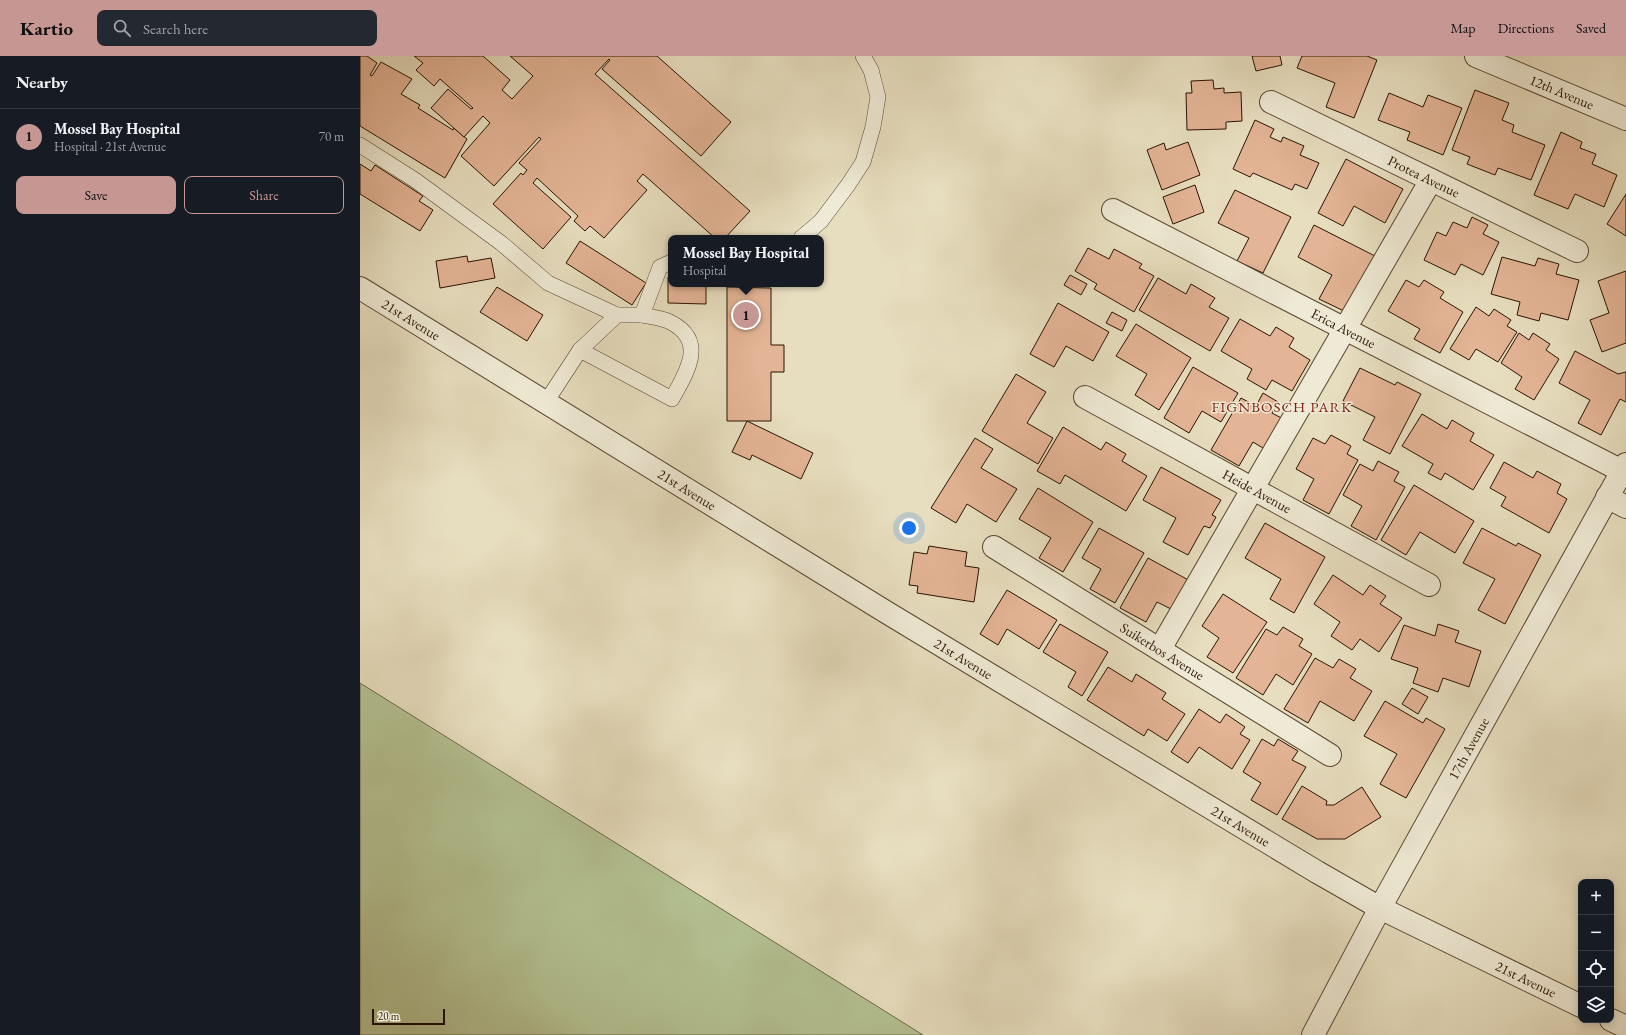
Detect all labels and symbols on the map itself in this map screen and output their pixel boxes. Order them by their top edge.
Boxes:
street label: 12th Avenue [1527,71,1597,114]
street label: Protea Avenue [1385,151,1463,202]
street label: 21st Avenue [378,295,444,345]
pin: 1 [733,300,759,330]
street label: Erica Avenue [1308,304,1379,352]
district label: FIGNBOSCH PARK [1212,397,1352,416]
street label: 21st Avenue [654,465,720,515]
street label: Heide Avenue [1219,465,1295,517]
your location [899,518,919,538]
street label: Suikerbos Avenue [1117,618,1208,684]
street label: 21st Avenue [931,634,996,683]
street label: 17th Avenue [1444,714,1493,783]
street label: 21st Avenue [1208,801,1274,851]
street label: 21st Avenue [1493,957,1560,1002]
scale bar [372,1007,445,1026]

